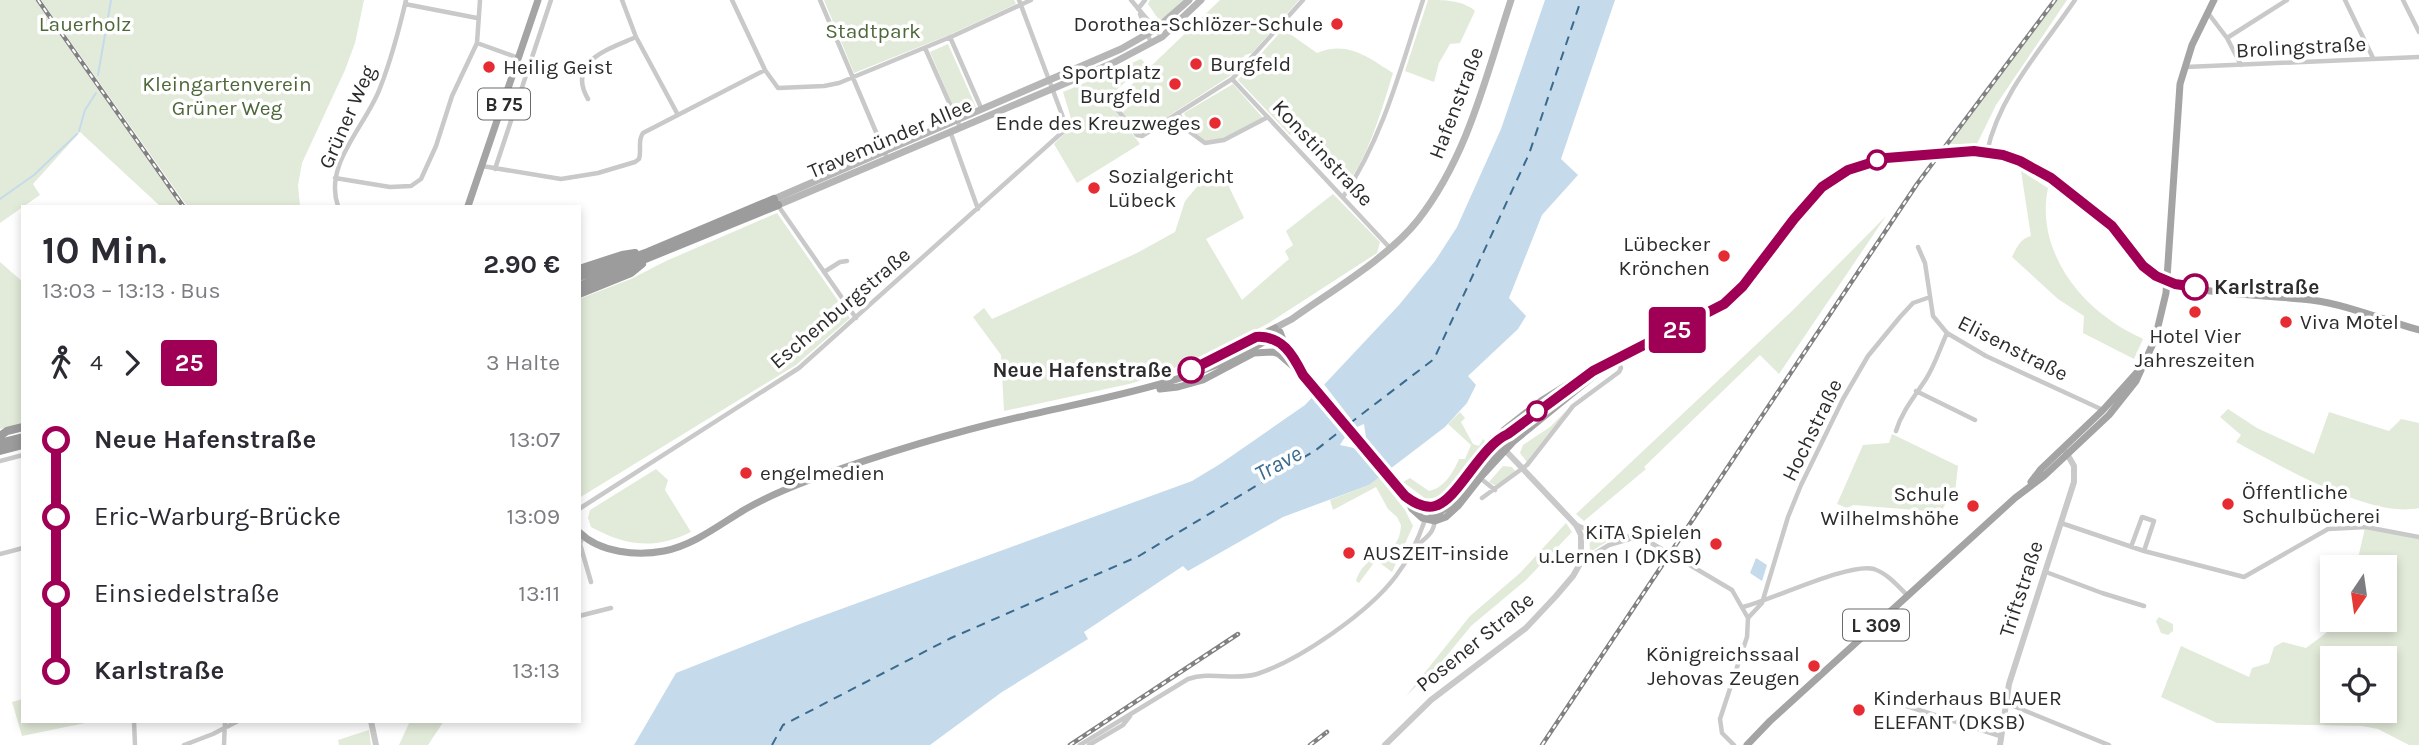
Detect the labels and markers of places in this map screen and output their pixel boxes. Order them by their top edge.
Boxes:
place label: Dorothea-Schlözer-Schule [1074,12,1323,36]
marker: Dorothea-Schlözer-Schule [1329,16,1345,32]
place label: Burgfeld [1210,52,1291,76]
place label: Heilig Geist [503,55,613,79]
marker: Burgfeld [1188,56,1204,72]
marker: Heilig Geist [481,59,497,75]
place label: Sportplatz Burgfeld [1061,60,1161,108]
marker: Sportplatz Burgfeld [1167,76,1183,92]
place label: Ende des Kreuzweges [996,111,1201,135]
marker: Ende des Kreuzweges [1207,115,1223,131]
unlabelled marker [1867,150,1887,170]
place label: Sozialgericht Lübeck [1108,164,1234,212]
marker: Sozialgericht Lübeck [1086,180,1102,196]
place label: Lübecker Krönchen [1619,232,1710,280]
marker: Lübecker Krönchen [1716,248,1732,264]
marker: Karlstraße [2182,274,2208,300]
place label: Karlstraße [2214,275,2319,299]
marker: Hotel Vier Jahreszeiten [2187,304,2203,320]
place label: Viva Motel [2300,310,2399,334]
marker: Viva Motel [2278,314,2294,330]
place label: Hotel Vier Jahreszeiten [2135,324,2255,372]
marker: Neue Hafenstraße [1178,357,1204,383]
place label: Neue Hafenstraße [993,358,1172,382]
unlabelled marker [1527,401,1547,421]
place label: engelmedien [760,461,885,485]
marker: engelmedien [738,465,754,481]
place label: Öffentliche Schulbücherei [2242,480,2381,528]
place label: Schule Wilhelmshöhe [1820,482,1959,530]
marker: Öffentliche Schulbücherei [2220,496,2236,512]
marker: Schule Wilhelmshöhe [1965,498,1981,514]
place label: KiTA Spielen u.Lernen I (DKSB) [1538,520,1702,568]
marker: KiTA Spielen u.Lernen I (DKSB) [1708,536,1724,552]
place label: AUSZEIT-inside [1363,541,1509,565]
marker: AUSZEIT-inside [1341,545,1357,561]
place label: Königreichssaal Jehovas Zeugen [1646,642,1800,690]
marker: Königreichssaal Jehovas Zeugen [1806,658,1822,674]
place label: Kinderhaus BLAUER ELEFANT (DKSB) [1873,686,2062,734]
marker: Kinderhaus BLAUER ELEFANT (DKSB) [1851,702,1867,718]

